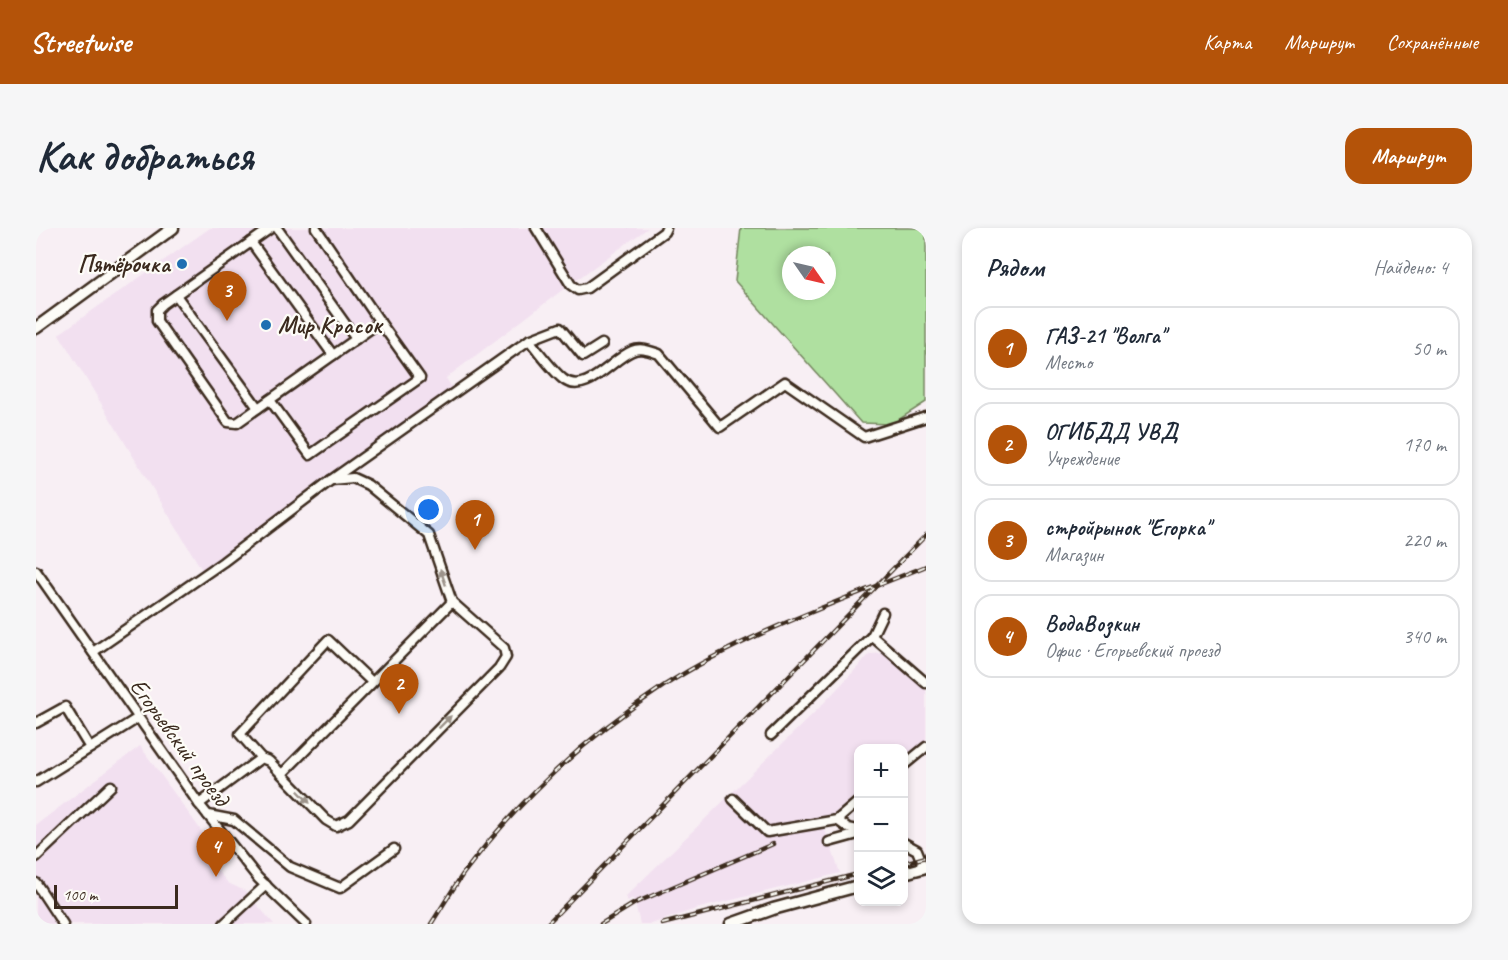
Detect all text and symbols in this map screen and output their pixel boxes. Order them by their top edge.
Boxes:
text: Streetwise [30,25,131,60]
text: Карта [1203,29,1252,55]
text: Маршрут [1285,29,1354,55]
text: Сохранённые [1387,29,1478,55]
button: Маршрут [1345,128,1472,184]
text: Как добраться [36,130,253,183]
north arrow [782,246,836,300]
place label: Пятёрочка [78,249,171,279]
text: Рядом [986,251,1044,284]
text: Найдено: 4 [1373,255,1448,280]
marker: Пятёрочка [175,257,189,271]
pin: 3 [208,272,246,321]
place label: Мир Красок [278,310,384,340]
marker: Мир Красок [259,318,273,332]
text: ГАЗ-21 "Волга" [1045,322,1165,350]
text: 1 [1003,336,1012,361]
text: 50 m [1412,336,1446,361]
text: Место [1045,350,1092,375]
text: ОГИБДД УВД [1045,418,1178,446]
text: 2 [1003,432,1012,457]
text: 170 m [1403,432,1446,457]
text: Учреждение [1045,446,1119,471]
your location [414,495,443,524]
pin: 1 [456,500,494,550]
text: стройрынок "Егорка" [1045,514,1210,542]
text: 3 [1003,528,1012,553]
text: 220 m [1403,528,1446,553]
text: Магазин [1045,542,1103,567]
one-way arrow [437,567,447,585]
text: ВодаВозкин [1045,610,1139,638]
text: 4 [1003,624,1012,649]
text: 340 m [1403,624,1446,649]
text: Офис · Егорьевский проезд [1045,638,1219,663]
pin: 2 [380,664,418,714]
street label: Егорьевский проезд [124,672,238,814]
one-way arrow [438,715,452,729]
map controls [854,744,908,906]
button: + [854,744,908,798]
one-way arrow [297,789,310,804]
button: − [854,798,908,852]
pin: 4 [196,828,236,877]
button: layers [854,852,908,906]
scale bar [54,882,178,910]
text: 100 m [63,885,97,905]

